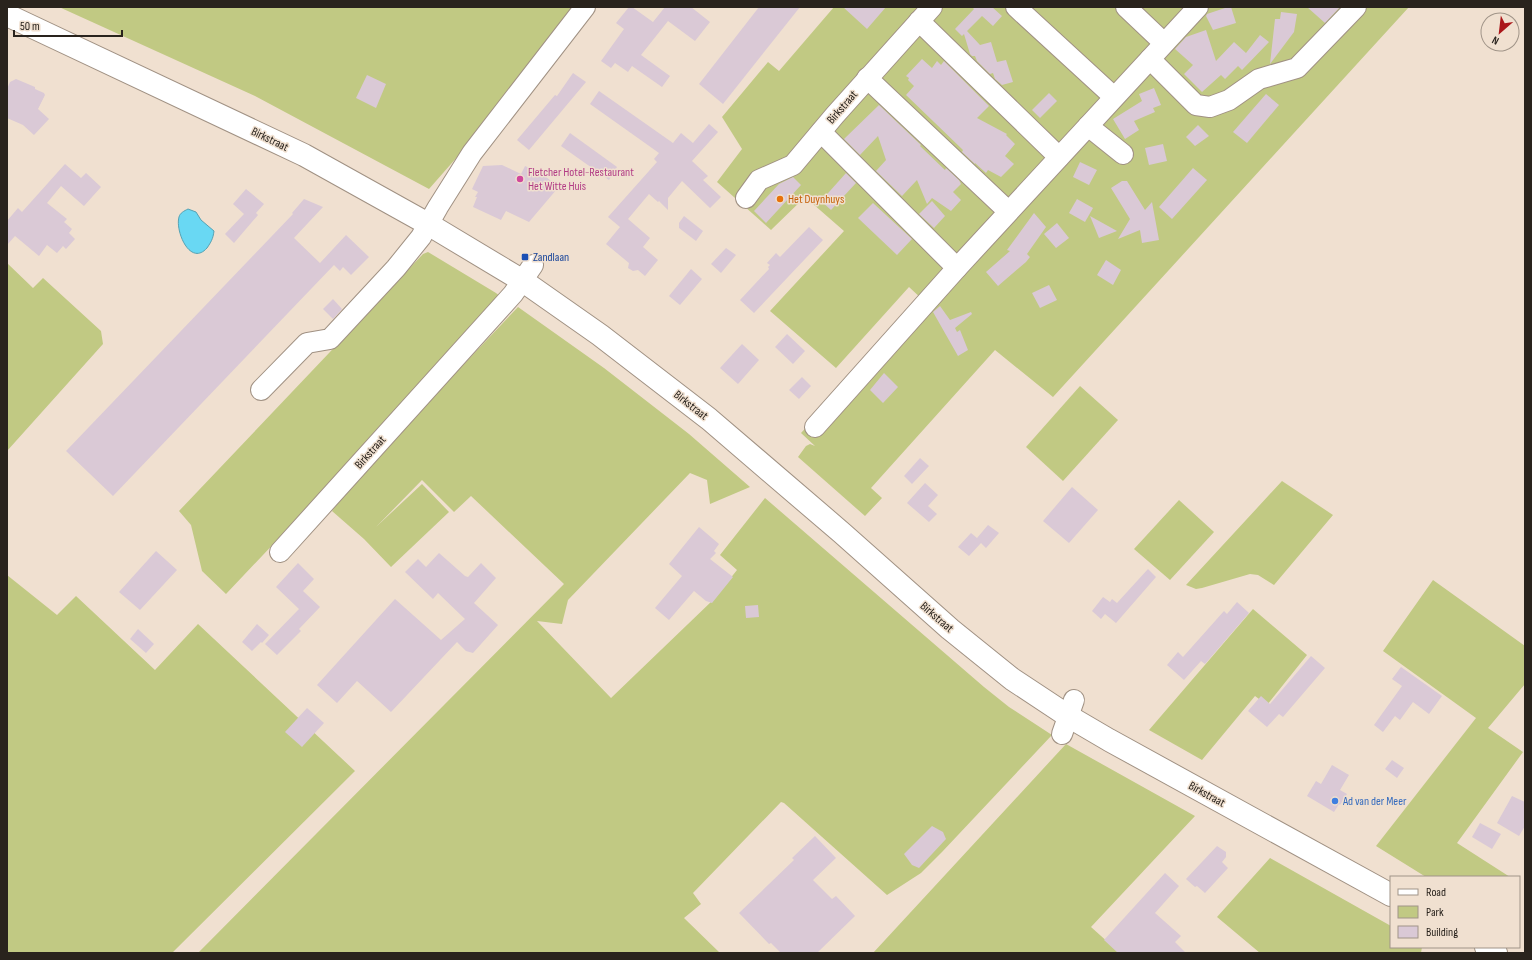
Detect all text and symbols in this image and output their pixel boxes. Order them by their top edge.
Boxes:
scale bar [14,12,122,38]
north arrow [1480,12,1520,52]
text: 50 m [20,19,40,34]
text: N [1490,33,1501,48]
street label: Birkstraat [824,87,861,127]
street label: Birkstraat [249,124,291,155]
place label: Fletcher Hotel-Restaurant Het Witte Huis [528,165,634,194]
marker: Fletcher Hotel-Restaurant Het Witte Huis [515,174,525,184]
place label: Het Duynhuys [788,192,844,207]
marker: Het Duynhuys [775,194,785,204]
place label: Zandlaan [533,250,569,265]
marker: Zandlaan [520,252,530,262]
street label: Birkstraat [670,387,711,424]
street label: Birkstraat [352,432,389,472]
street label: Birkstraat [917,599,957,636]
street label: Birkstraat [1186,778,1228,811]
place label: Ad van der Meer [1342,794,1407,809]
marker: Ad van der Meer [1330,796,1340,806]
legend [1390,876,1520,948]
text: Road [1426,885,1446,900]
text: Park [1426,905,1444,920]
text: Building [1426,925,1458,940]

